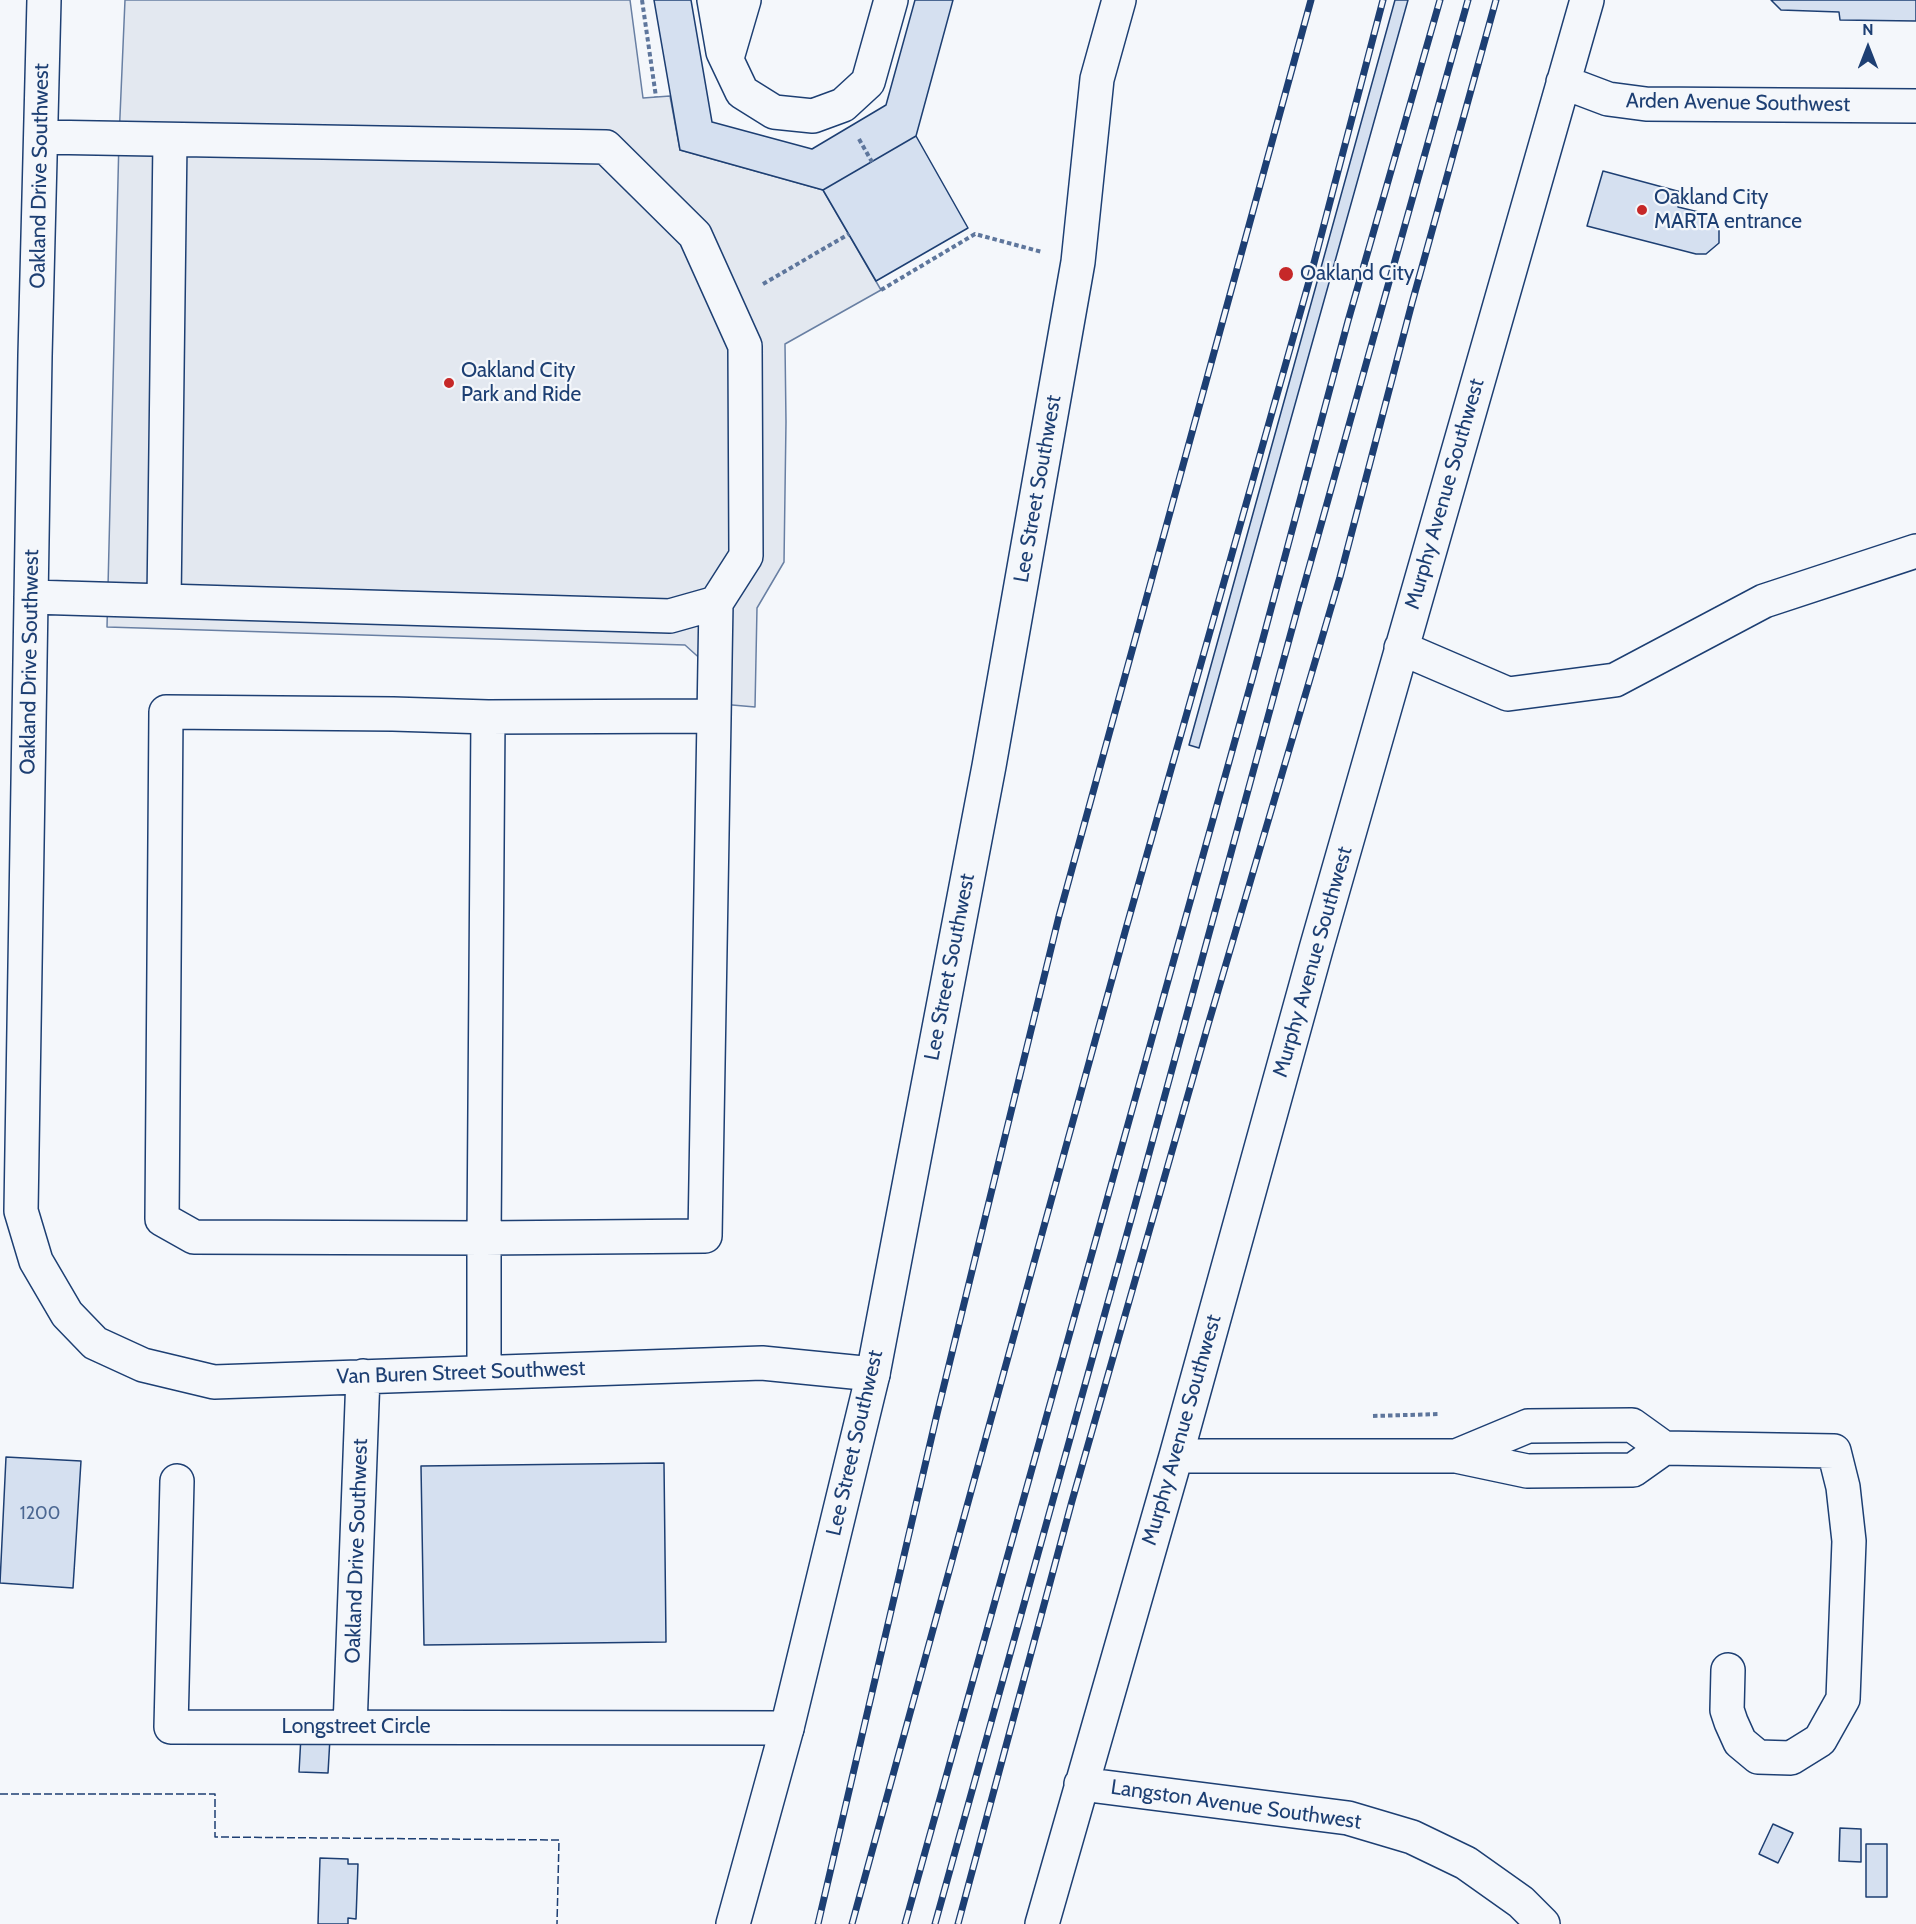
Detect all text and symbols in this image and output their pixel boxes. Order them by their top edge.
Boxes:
north arrow [1838,18,1898,78]
text: N [1862,20,1874,39]
street label: Oakland Drive Southwest [25,63,55,289]
street label: Arden Avenue Southwest [1626,88,1850,118]
place label: Oakland City MARTA entrance [1654,185,1802,235]
marker: Oakland City MARTA entrance [1635,203,1649,217]
place label: Oakland City [1300,261,1414,287]
marker: Oakland City [1277,265,1295,283]
place label: Oakland City Park and Ride [461,358,581,408]
marker: Oakland City Park and Ride [442,376,456,390]
street label: Murphy Avenue Southwest [1400,376,1490,612]
street label: Lee Street Southwest [1009,393,1067,585]
street label: Oakland Drive Southwest [15,549,45,775]
street label: Murphy Avenue Southwest [1268,844,1358,1080]
street label: Lee Street Southwest [920,871,980,1063]
street label: Murphy Avenue Southwest [1137,1312,1227,1548]
street label: Lee Street Southwest [821,1348,889,1538]
street label: Van Buren Street Southwest [336,1356,586,1390]
street label: Oakland Drive Southwest [340,1438,374,1664]
house number: 1200 [20,1503,60,1525]
street label: Longstreet Circle [281,1714,431,1740]
street label: Langston Avenue Southwest [1109,1775,1363,1835]

